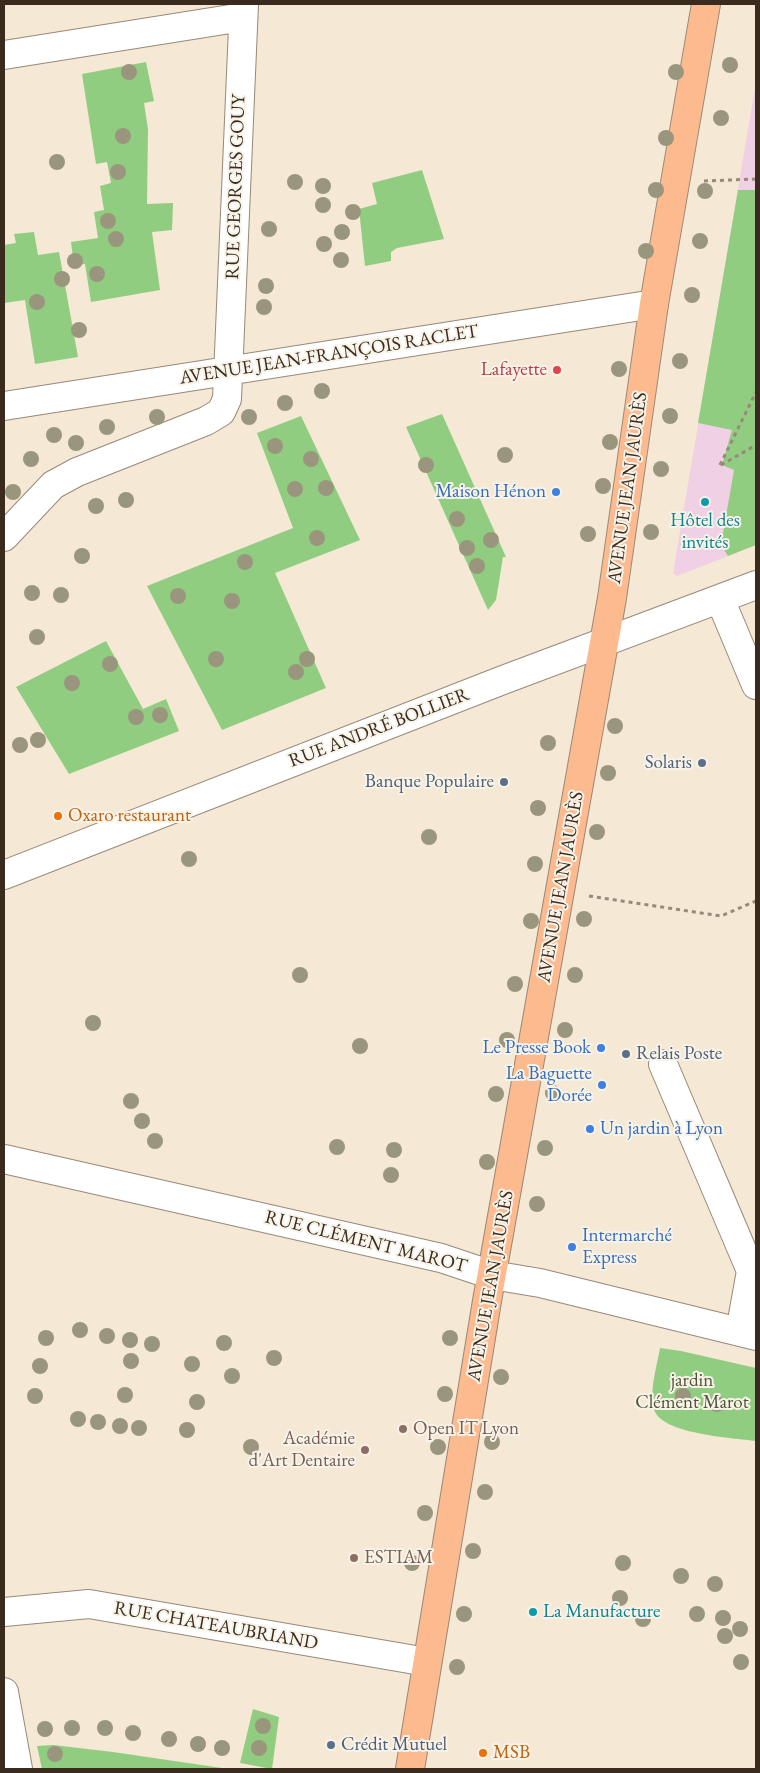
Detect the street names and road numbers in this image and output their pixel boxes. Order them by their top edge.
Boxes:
street label: RUE GEORGES GOUY [221,94,251,280]
street label: AVENUE JEAN-FRANÇOIS RACLET [178,320,480,390]
street label: AVENUE JEAN JAURÈS [603,391,653,585]
street label: RUE ANDRÉ BOLLIER [286,683,472,773]
street label: AVENUE JEAN JAURÈS [533,790,589,984]
street label: AVENUE JEAN JAURÈS [463,1189,519,1383]
street label: RUE CLÉMENT MAROT [263,1206,469,1278]
street label: RUE CHATEAUBRIAND [112,1597,320,1655]

